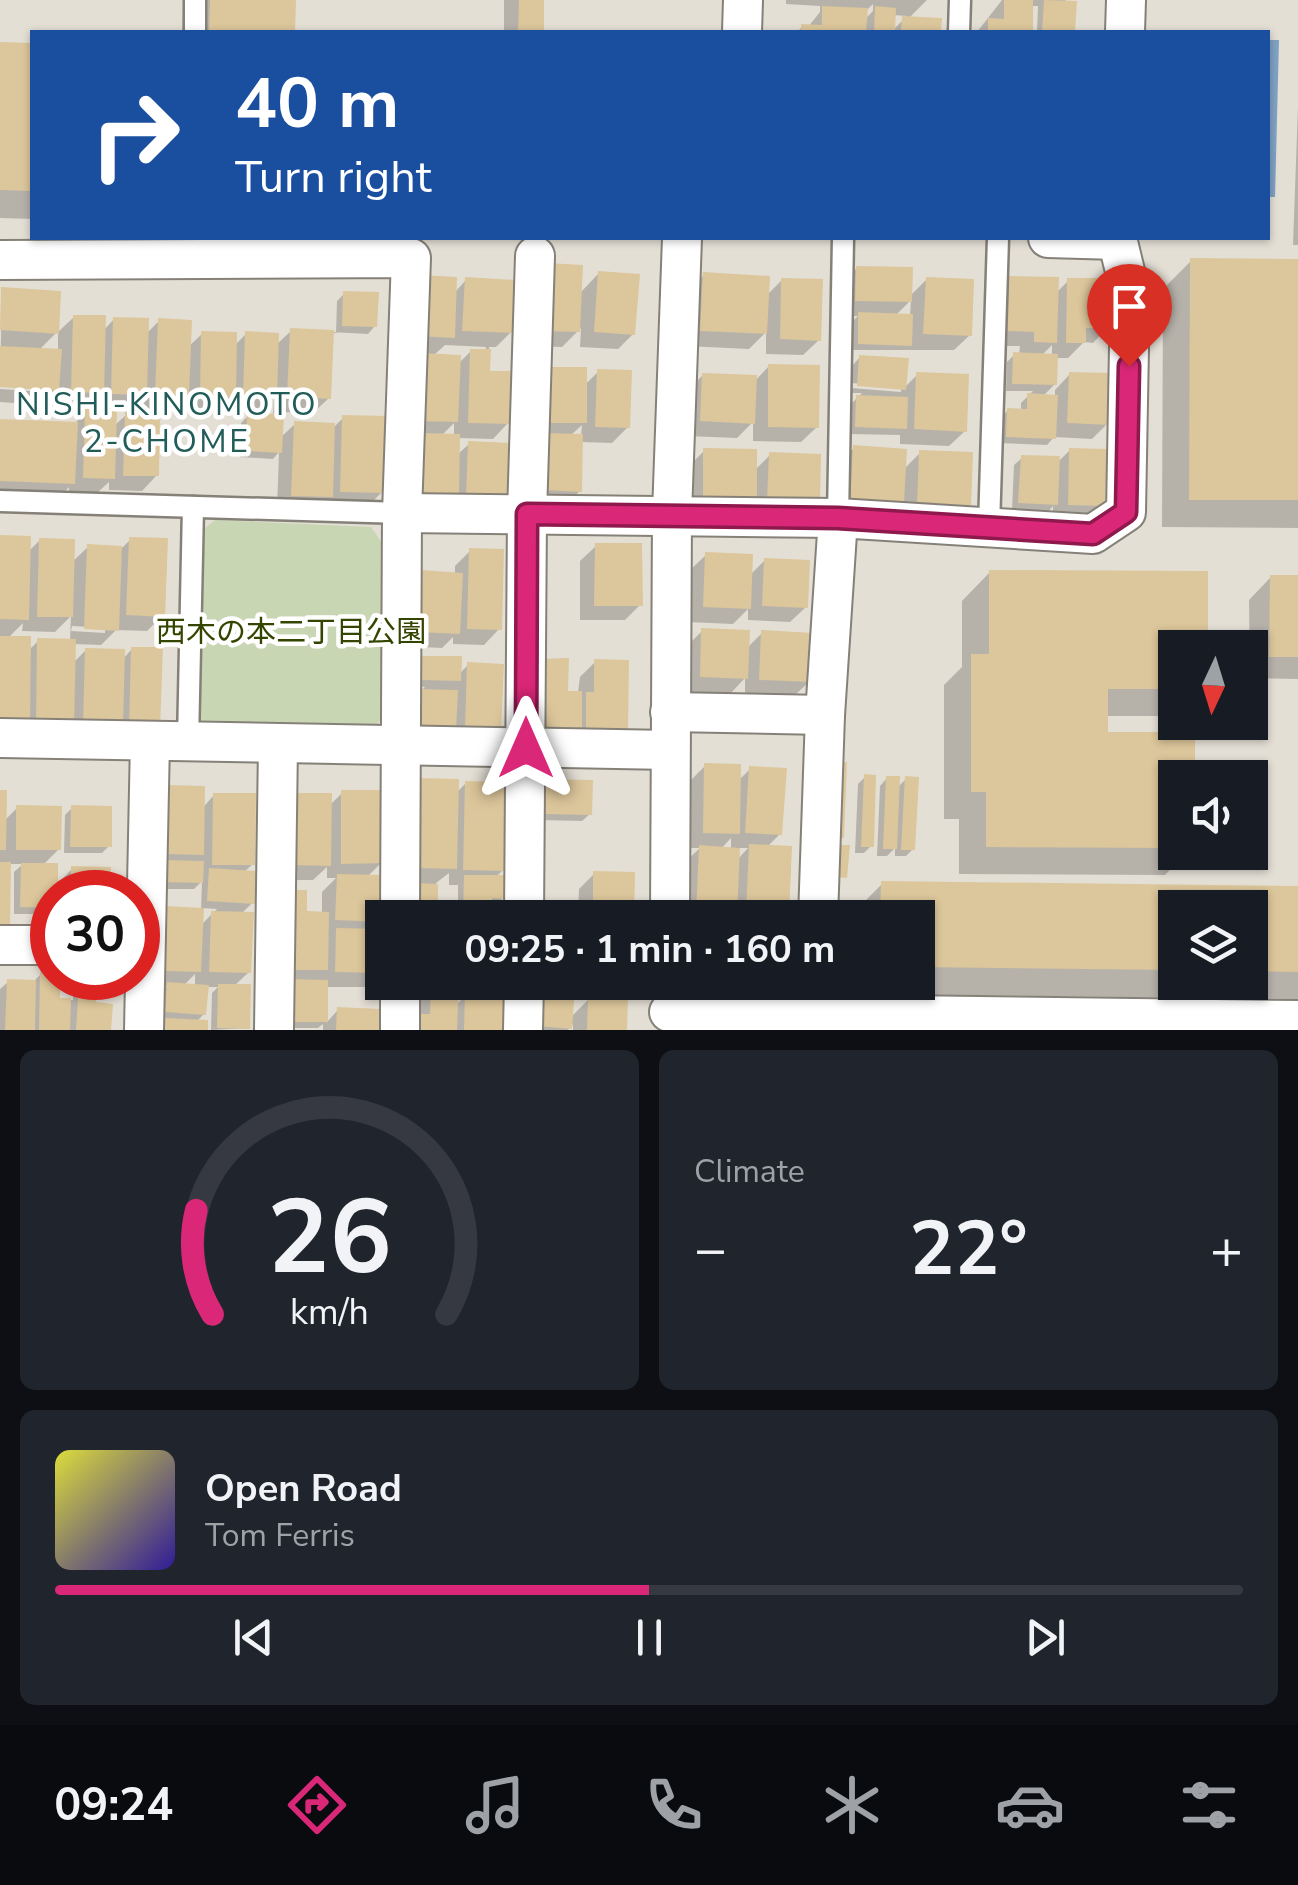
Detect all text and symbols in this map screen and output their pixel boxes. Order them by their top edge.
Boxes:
text: 40 m [235,56,399,152]
icon: right [70,70,200,200]
text: Turn right [235,147,432,208]
pin [1087,264,1172,367]
icon: arrive [1102,279,1157,334]
district label: NISHI-KINOMOTO 2-CHOME [16,383,318,463]
park label: 西木の本二丁目公園 [156,612,426,653]
north arrow [1158,630,1268,740]
map controls [1158,630,1268,1000]
position arrow [474,696,578,800]
button: sound [1158,760,1268,870]
speed limit sign: 30 [30,870,160,1000]
button: layers [1158,890,1268,1000]
text: 09:25 · 1 min · 160 m [465,924,835,975]
text: Climate [694,1150,805,1193]
text: 26 [267,1167,392,1309]
text: 22° [909,1198,1028,1300]
text: − [694,1212,727,1287]
text: + [1210,1212,1243,1287]
text: km/h [290,1288,369,1337]
text: Open Road [205,1463,402,1514]
text: Tom Ferris [205,1514,355,1557]
icon: previous [226,1610,281,1665]
icon: pause [622,1610,677,1665]
icon: next [1018,1610,1073,1665]
icon: directions [282,1770,352,1840]
icon: music [460,1770,530,1840]
icon: phone [639,1770,709,1840]
icon: climate [817,1770,887,1840]
icon: car [995,1770,1065,1840]
icon: filters [1174,1770,1244,1840]
text: 09:24 [54,1775,173,1836]

